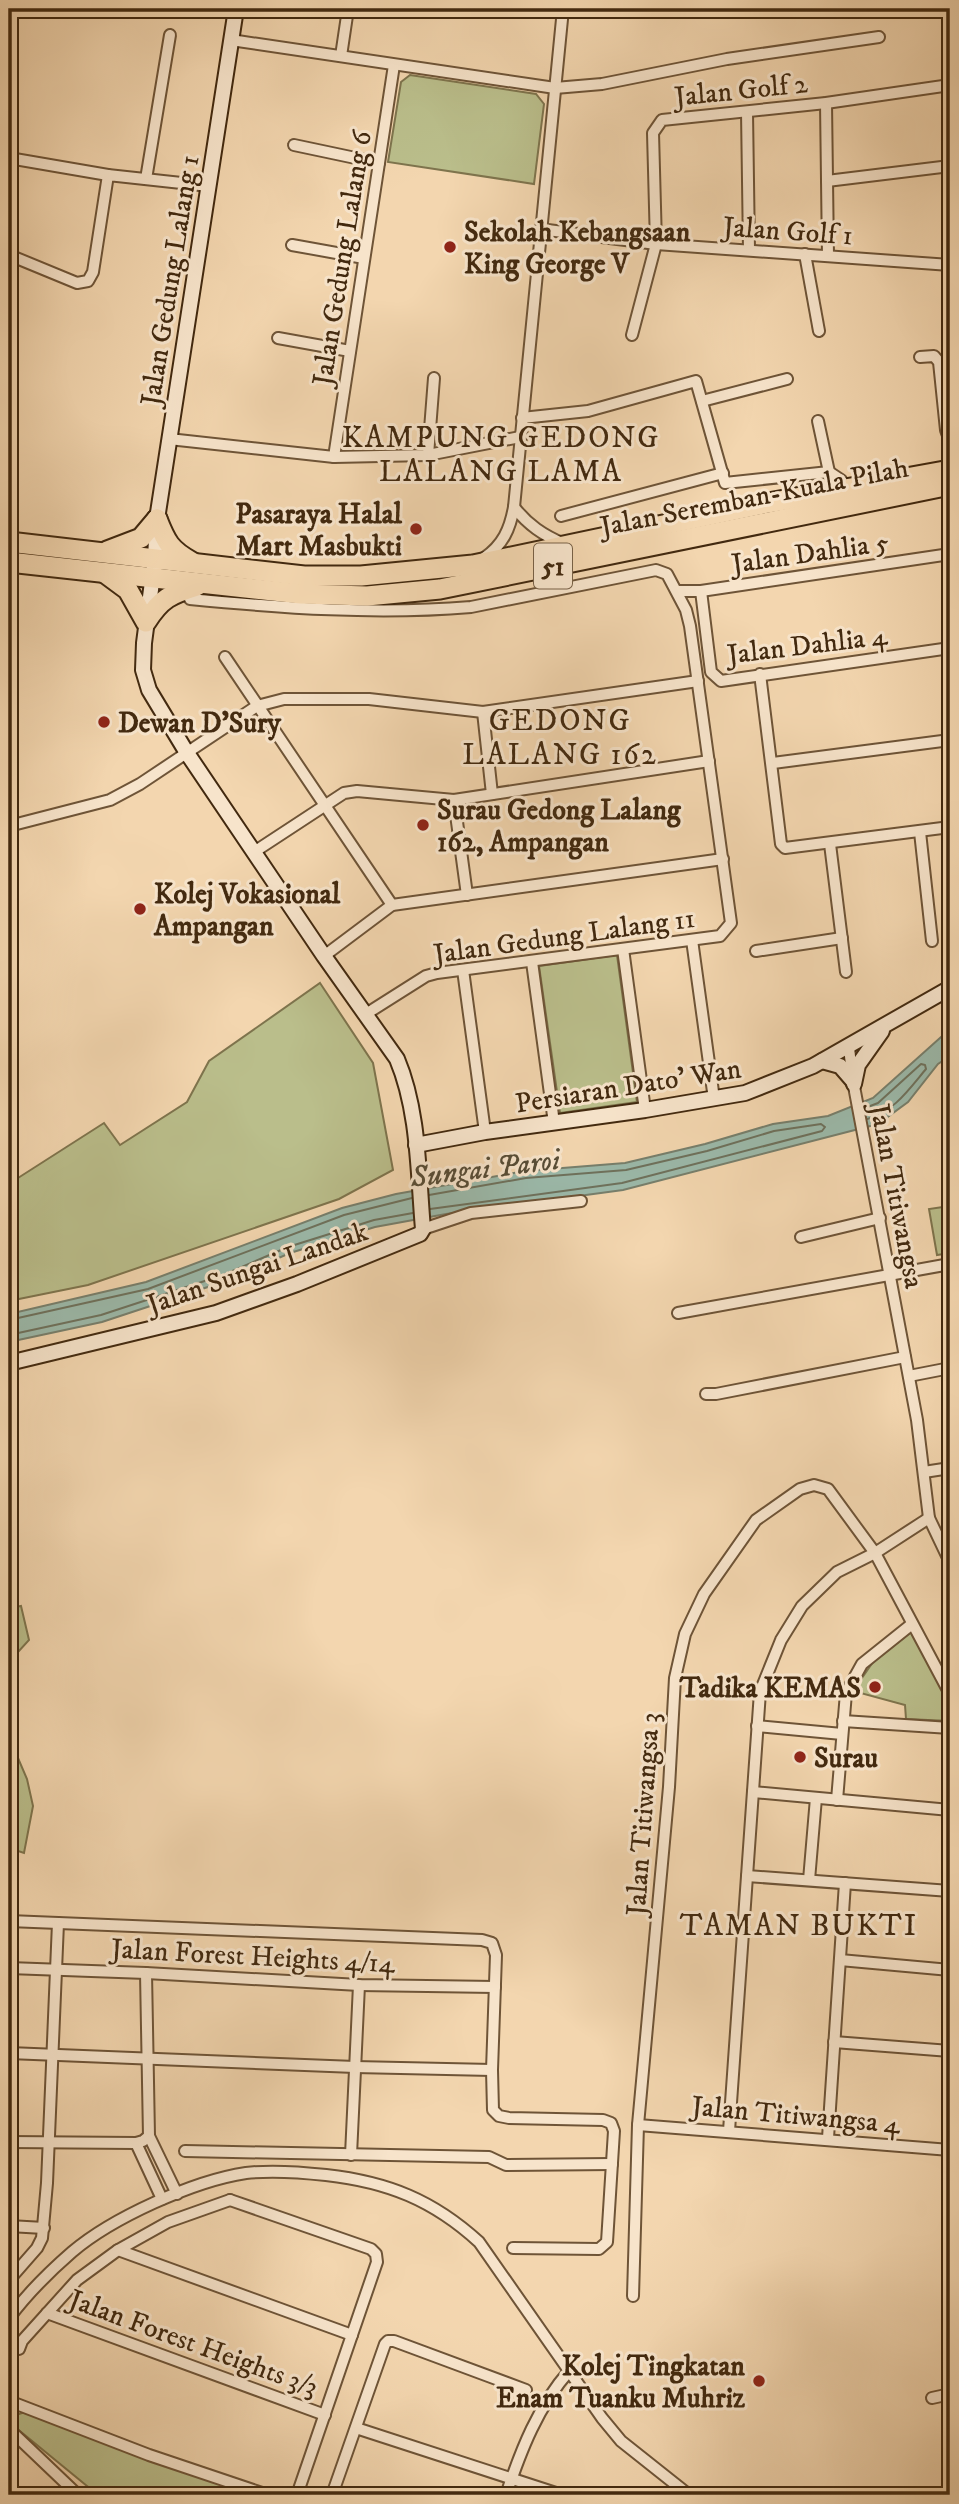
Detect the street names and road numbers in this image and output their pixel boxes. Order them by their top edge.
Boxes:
street label: Jalan Golf 2 [670,66,810,115]
street label: Jalan Gedung Lalang 6 [305,127,380,391]
street label: Jalan Gedung Lalang 1 [133,152,208,411]
street label: Jalan Golf 1 [719,209,854,253]
street label: Jalan Seremban-Kuala Pilah [594,450,912,545]
street label: Jalan Dahlia 5 [726,525,891,582]
road number: 51 [534,544,572,588]
street label: Jalan Dahlia 4 [722,618,890,673]
street label: Jalan Gedung Lalang 11 [428,901,697,973]
street label: Persiaran Dato' Wan [513,1051,744,1122]
street label: Jalan Titiwangsa [861,1098,932,1292]
street label: Jalan Sungai Landak [140,1214,373,1324]
street label: Jalan Titiwangsa 3 [619,1711,668,1920]
street label: Jalan Forest Heights 4/14 [107,1931,397,1981]
street label: Jalan Titiwangsa 4 [687,2089,902,2142]
street label: Jalan Forest Heights 3/3 [61,2281,323,2405]

